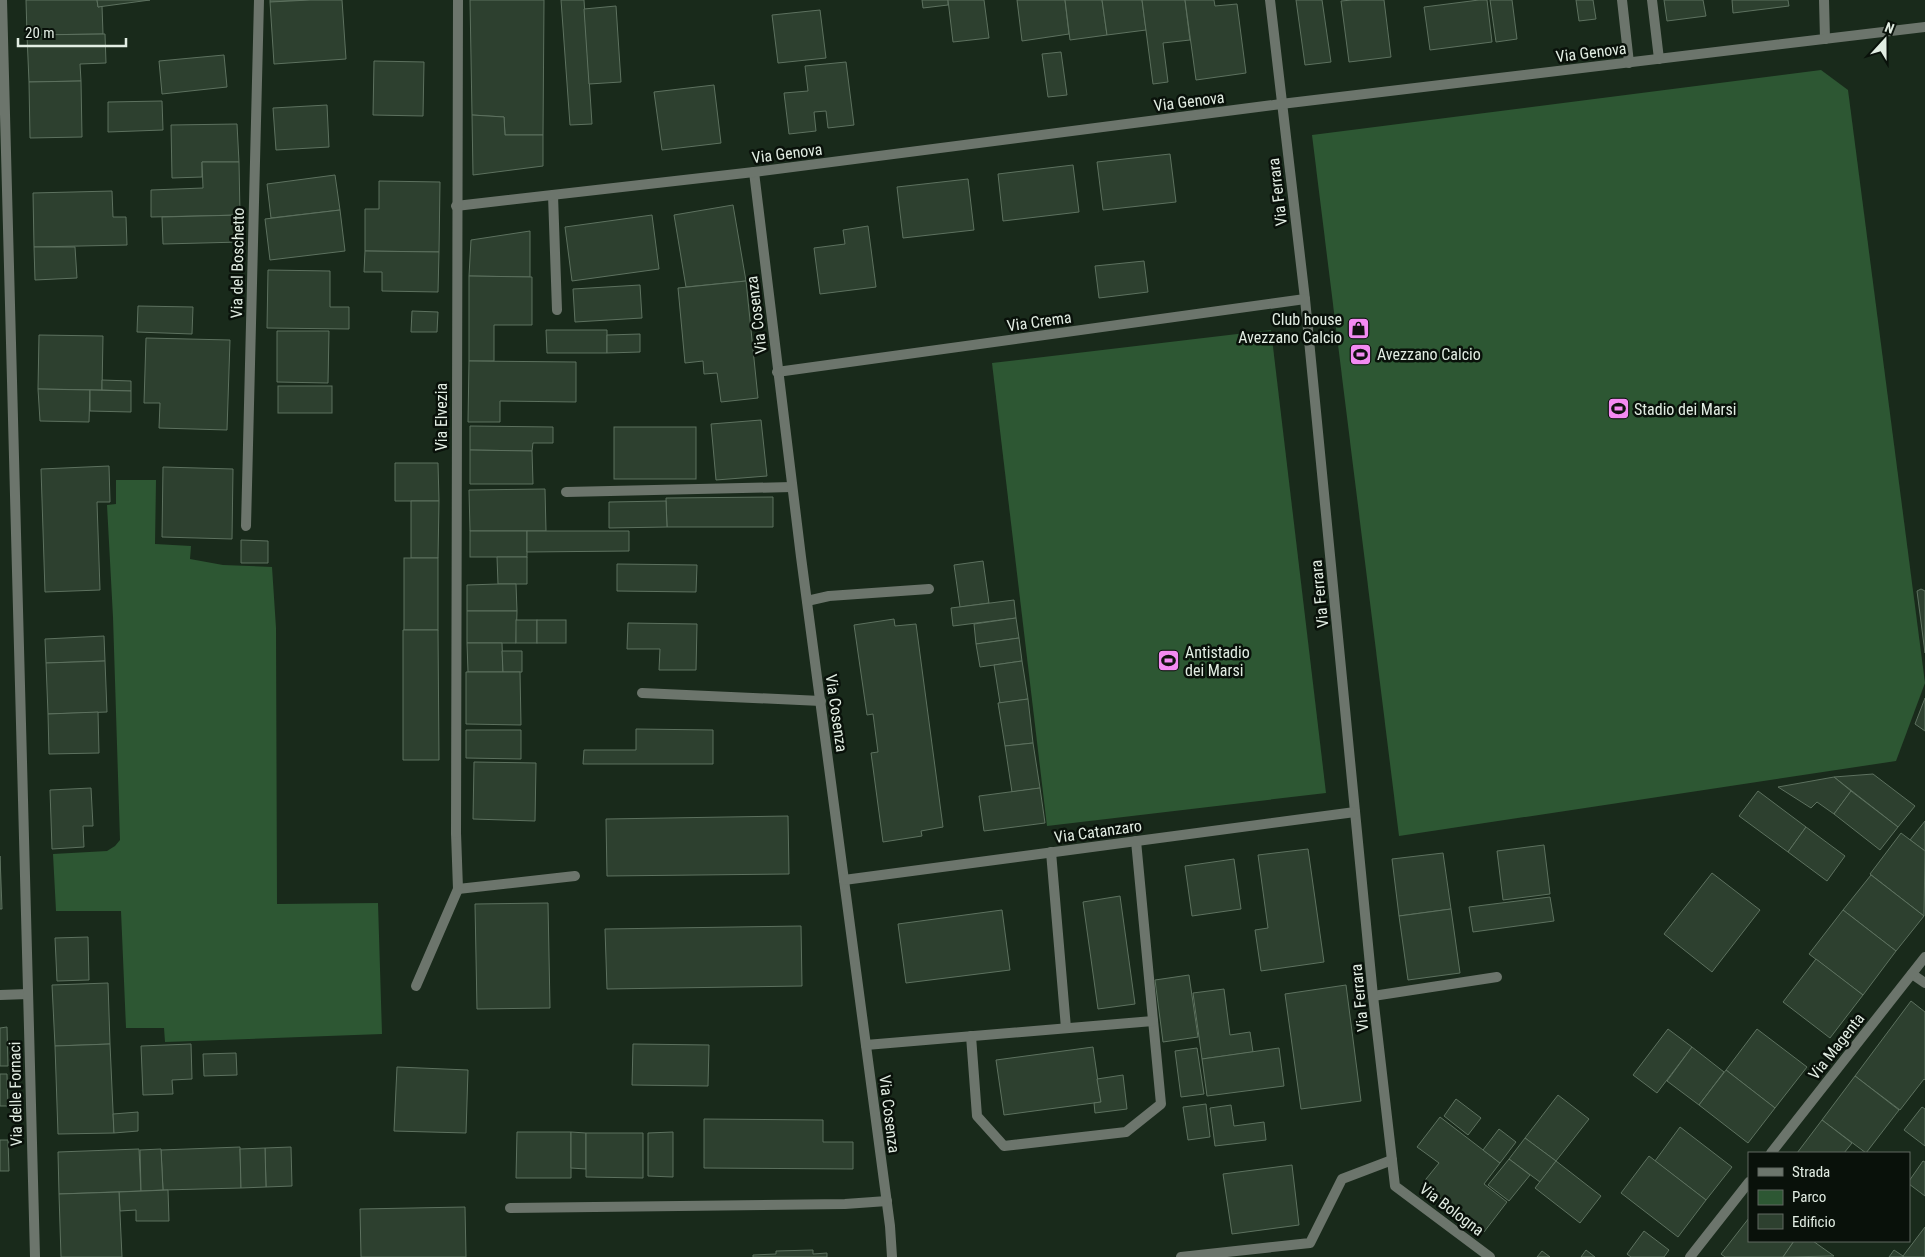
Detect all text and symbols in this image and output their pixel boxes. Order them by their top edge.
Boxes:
scale bar [18,15,125,47]
north arrow [1860,15,1910,65]
text: N [1883,19,1897,37]
text: 20 m [25,24,55,42]
street label: Via Genova [1555,39,1627,66]
street label: Via Genova [1153,88,1225,115]
street label: Via Genova [751,140,823,167]
street label: Via Ferrara [1264,157,1291,227]
street label: Via del Boschetto [227,207,248,319]
street label: Via Cosenza [742,275,771,355]
street label: Via Crema [1006,308,1073,335]
place label: Club house Avezzano Calcio [1238,310,1342,347]
shop icon: Club house Avezzano Calcio [1346,316,1370,340]
sports icon: Avezzano Calcio [1349,342,1373,366]
place label: Avezzano Calcio [1377,345,1481,364]
street label: Via Elvezia [432,383,451,451]
sports icon: Stadio dei Marsi [1606,397,1630,421]
place label: Stadio dei Marsi [1634,400,1736,419]
street label: Via Ferrara [1306,559,1333,629]
place label: Antistadio dei Marsi [1185,643,1250,680]
sports icon: Antistadio dei Marsi [1157,649,1181,673]
street label: Via Cosenza [822,673,851,753]
street label: Via Catanzaro [1053,816,1143,847]
street label: Via Ferrara [1346,963,1373,1033]
street label: Via Magenta [1805,1009,1868,1083]
street label: Via delle Fornaci [5,1041,26,1147]
street label: Via Cosenza [875,1074,904,1154]
legend [1748,1152,1910,1242]
text: Strada [1792,1163,1830,1181]
street label: Via Bologna [1416,1179,1488,1240]
text: Parco [1792,1188,1826,1206]
text: Edificio [1792,1213,1835,1231]

